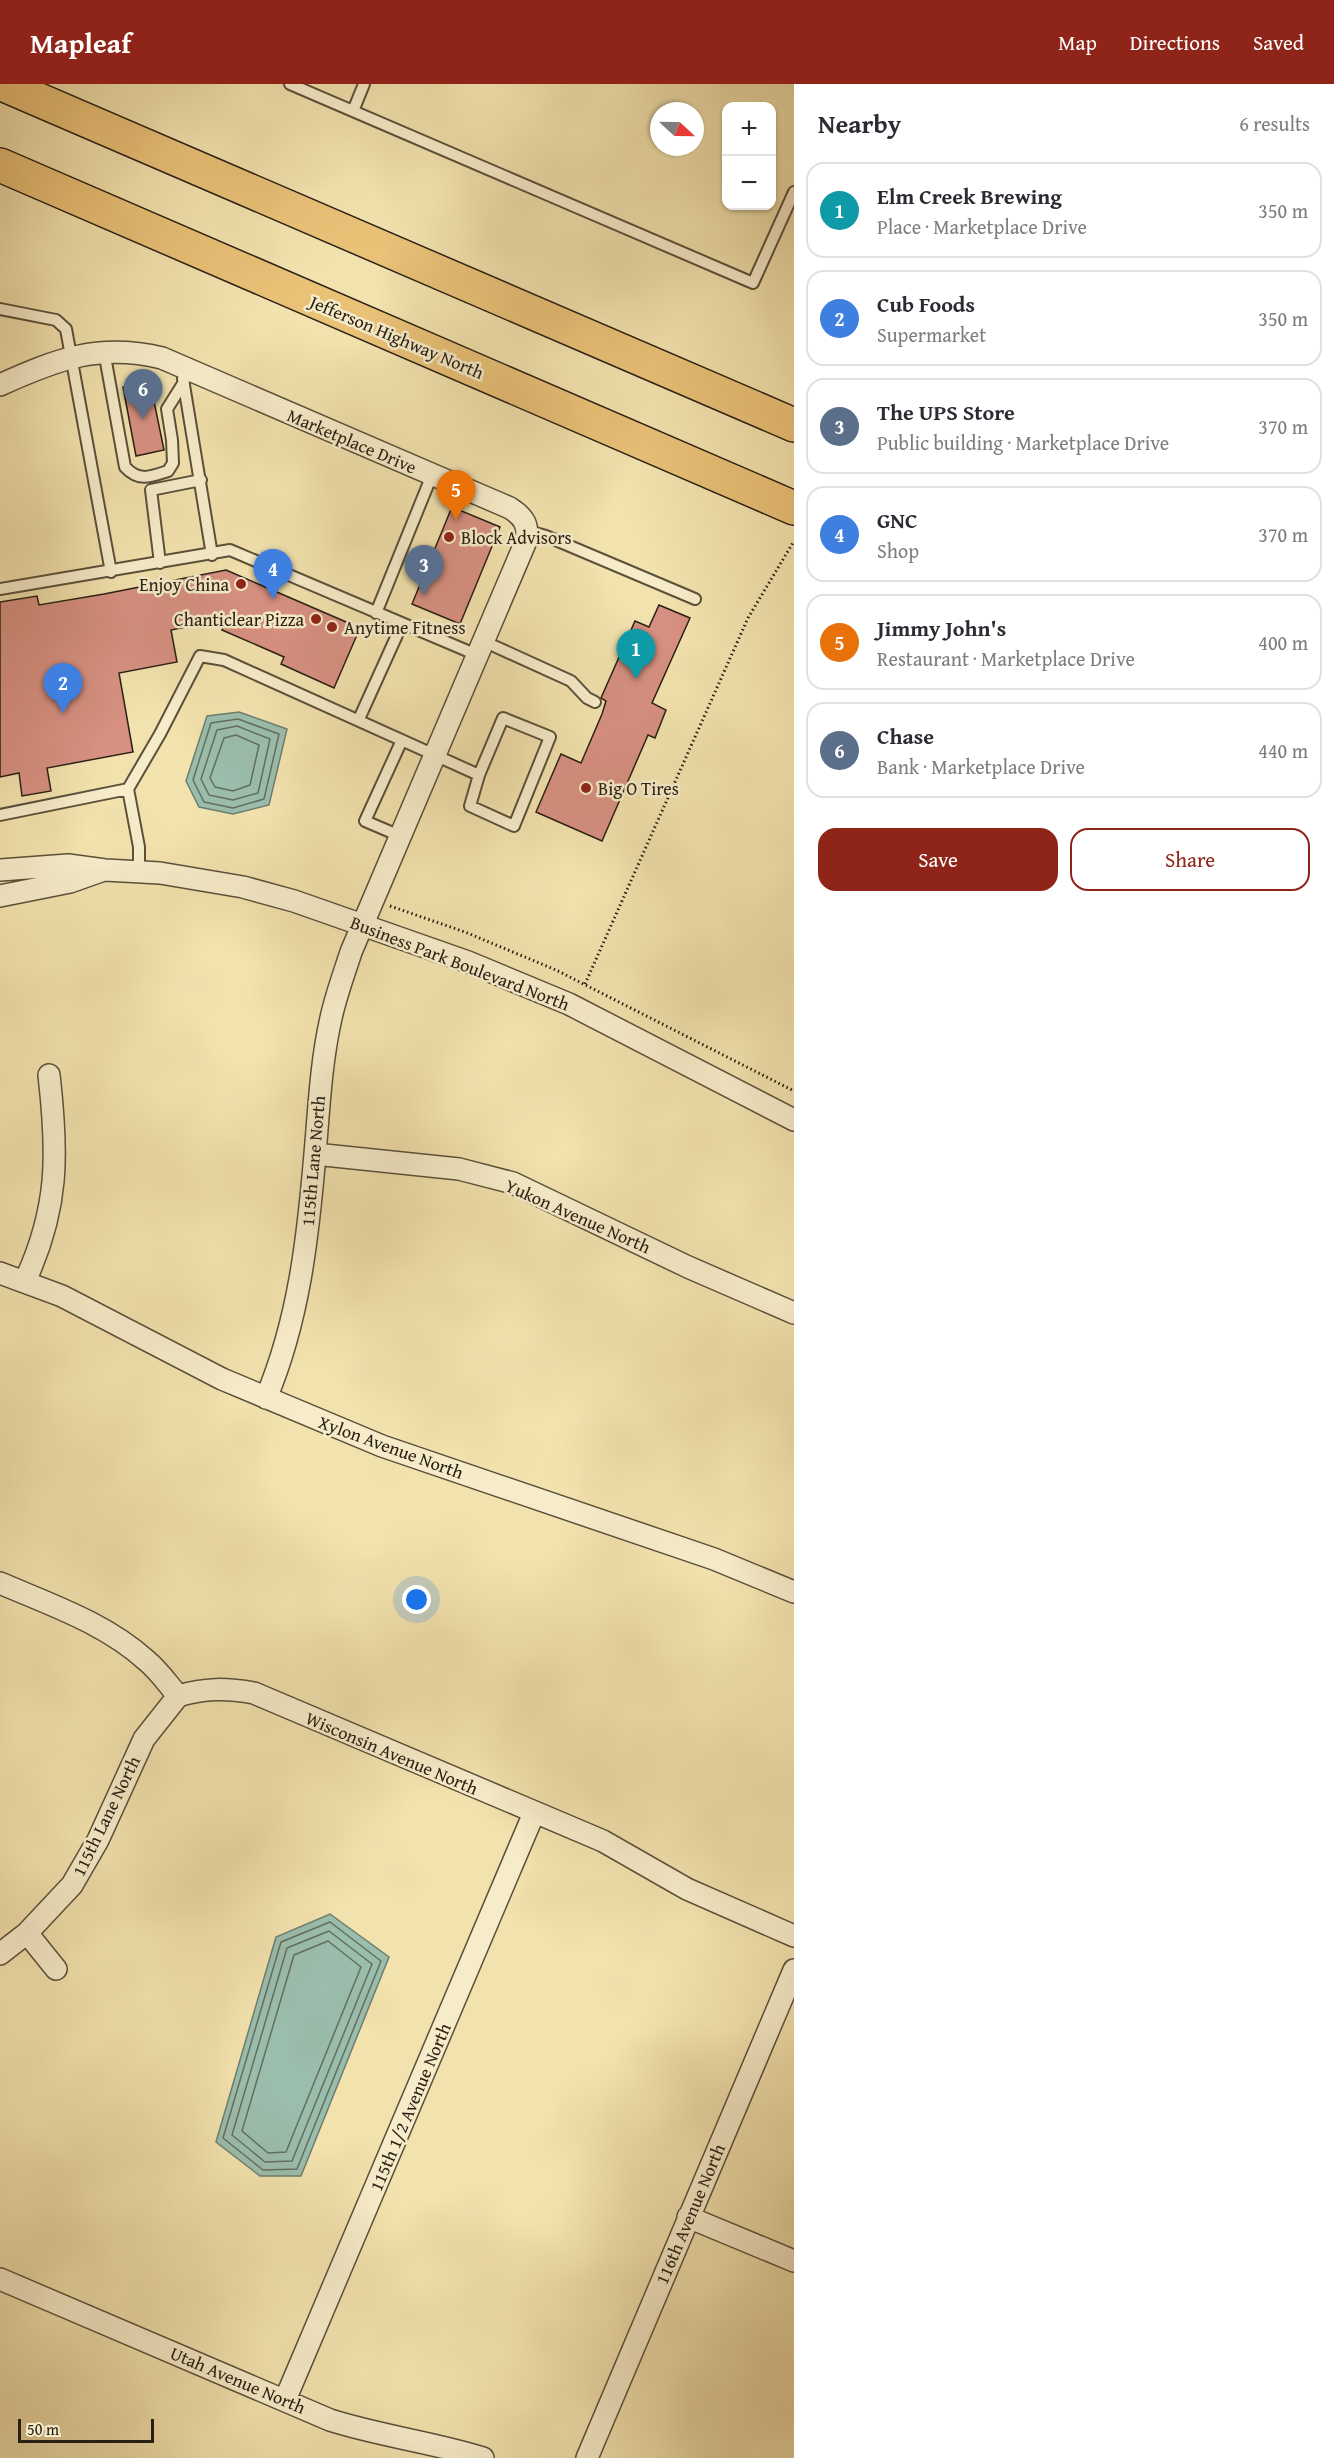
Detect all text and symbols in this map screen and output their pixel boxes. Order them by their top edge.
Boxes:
text: Mapleaf [30,22,131,63]
text: Map [1058,27,1097,58]
text: Directions [1130,27,1220,58]
text: Saved [1253,27,1304,58]
north arrow [650,102,704,156]
map controls [722,102,776,210]
button: + [722,102,776,156]
text: Nearby [818,104,901,143]
text: 6 results [1239,109,1310,138]
button: − [722,156,776,210]
text: Elm Creek Brewing [877,180,1062,212]
text: 1 [834,196,845,225]
text: 350 m [1258,196,1308,225]
text: Place · Marketplace Drive [877,212,1087,241]
street label: Jefferson Highway North [304,287,488,386]
text: Cub Foods [877,288,975,320]
text: 2 [834,304,845,333]
text: 350 m [1258,304,1308,333]
text: Supermarket [877,320,986,349]
pin: 6 [124,370,162,419]
text: The UPS Store [877,396,1015,428]
street label: Marketplace Drive [283,402,421,480]
text: 3 [834,412,845,441]
text: 370 m [1258,412,1308,441]
text: Public building · Marketplace Drive [877,428,1169,457]
pin: 5 [436,470,476,520]
text: GNC [877,504,918,536]
text: 4 [834,520,845,549]
text: 370 m [1258,520,1308,549]
place label: Block Advisors [461,524,572,551]
marker: Block Advisors [442,530,456,544]
text: Shop [877,536,919,565]
pin: 3 [404,546,444,595]
pin: 4 [254,550,292,599]
place label: Enjoy China [139,571,229,598]
marker: Enjoy China [234,577,248,591]
place label: Chanticlear Pizza [174,606,304,633]
marker: Chanticlear Pizza [309,612,323,626]
text: Jimmy John's [877,612,1006,644]
place label: Anytime Fitness [344,614,466,641]
marker: Anytime Fitness [325,620,339,634]
text: 5 [834,628,845,657]
text: 400 m [1258,628,1308,657]
pin: 1 [616,630,656,679]
text: Restaurant · Marketplace Drive [877,644,1135,673]
pin: 2 [44,664,82,713]
text: Chase [877,720,934,752]
text: 6 [834,736,845,765]
text: 440 m [1258,736,1308,765]
text: Bank · Marketplace Drive [877,752,1085,781]
place label: Big O Tires [598,775,679,802]
marker: Big O Tires [579,781,593,795]
button: Save [818,828,1058,891]
button: Share [1070,828,1310,891]
street label: Business Park Boulevard North [346,909,574,1017]
street label: 115th Lane North [294,1095,332,1227]
street label: Yukon Avenue North [501,1172,655,1260]
street label: Xylon Avenue North [315,1408,467,1486]
your location [402,1585,431,1614]
street label: Wisconsin Avenue North [302,1704,482,1802]
street label: 115th Lane North [65,1751,147,1881]
street label: 115th 1/2 Avenue North [362,2019,458,2195]
street label: 116th Avenue North [648,2139,732,2289]
street label: Utah Avenue North [166,2339,310,2421]
scale bar [18,2416,154,2444]
text: 50 m [27,2417,59,2441]

